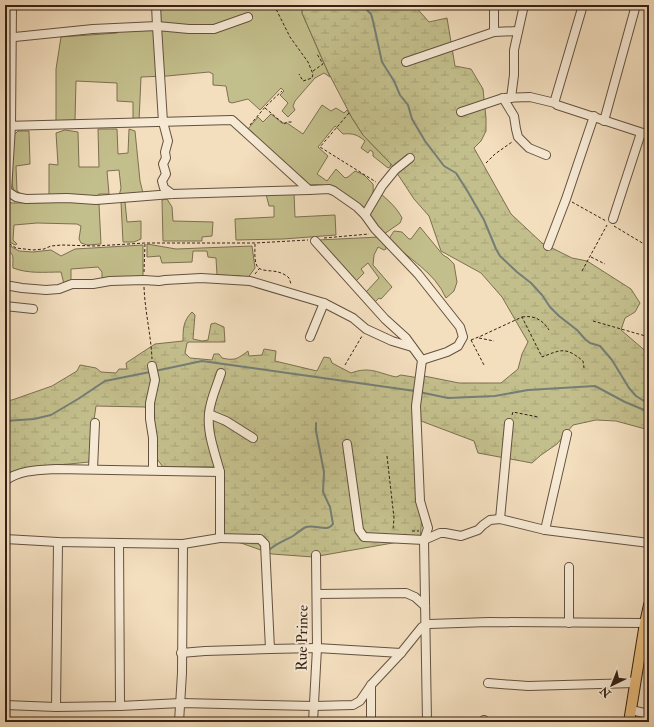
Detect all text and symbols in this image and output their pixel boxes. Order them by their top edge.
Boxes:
street label: Rue Prince [292,605,313,671]
north arrow [592,665,632,705]
text: N [597,683,614,701]

